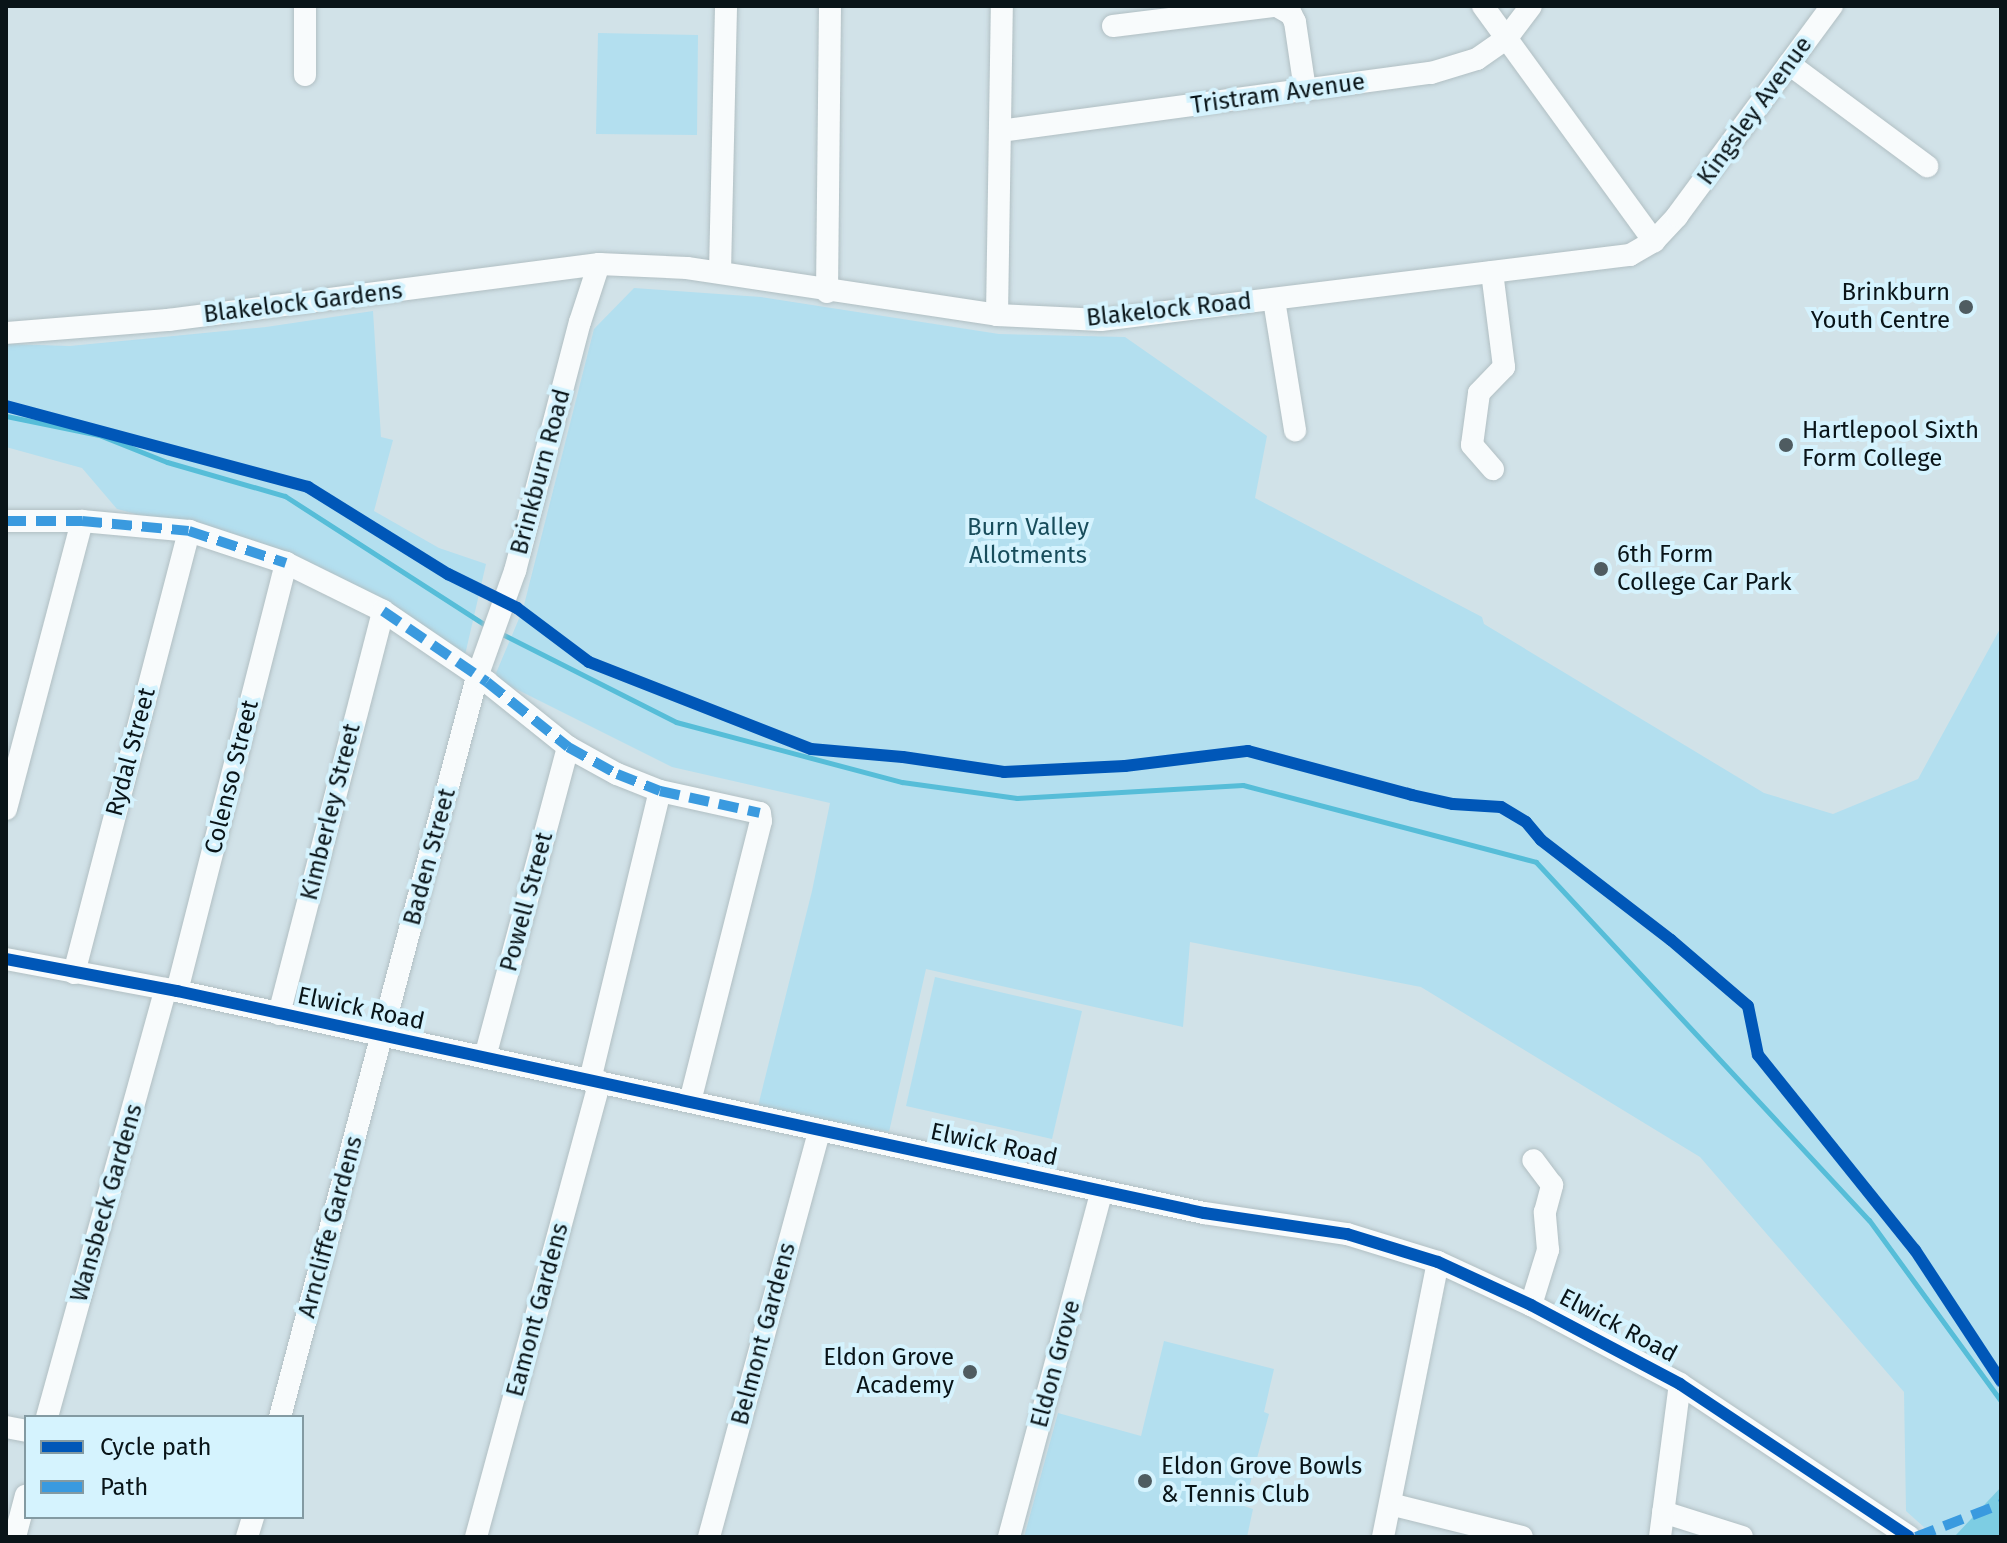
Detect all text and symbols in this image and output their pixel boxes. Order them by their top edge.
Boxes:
street label: Kingsley Avenue [1692,31,1818,191]
street label: Tristram Avenue [1189,68,1367,120]
street label: Blakelock Gardens [202,277,404,329]
place label: Brinkburn Youth Centre [1811,279,1950,335]
street label: Blakelock Road [1085,287,1253,333]
marker: Brinkburn Youth Centre [1957,298,1975,316]
street label: Brinkburn Road [505,386,577,558]
place label: Hartlepool Sixth Form College [1802,417,1979,473]
marker: Hartlepool Sixth Form College [1777,436,1795,454]
park label: Burn Valley Allotments [967,514,1089,570]
place label: 6th Form College Car Park [1617,541,1792,597]
marker: 6th Form College Car Park [1592,560,1610,578]
street label: Rydal Street [100,685,162,819]
street label: Colenso Street [199,697,265,857]
street label: Kimberley Street [295,721,367,903]
street label: Baden Street [398,785,462,929]
street label: Powell Street [495,829,559,975]
street label: Elwick Road [295,981,427,1037]
street label: Wansbeck Gardens [65,1101,149,1305]
street label: Elwick Road [928,1117,1060,1173]
street label: Arncliffe Gardens [293,1133,369,1321]
street label: Eamont Gardens [501,1220,575,1400]
street label: Belmont Gardens [726,1240,802,1428]
street label: Elwick Road [1554,1283,1682,1369]
street label: Eldon Grove [1025,1297,1087,1431]
place label: Eldon Grove Academy [823,1344,954,1400]
marker: Eldon Grove Academy [961,1363,979,1381]
legend [24,1415,304,1519]
text: Cycle path [100,1433,212,1461]
place label: Eldon Grove Bowls & Tennis Club [1161,1453,1362,1509]
marker: Eldon Grove Bowls & Tennis Club [1136,1472,1154,1490]
text: Path [100,1473,148,1501]

